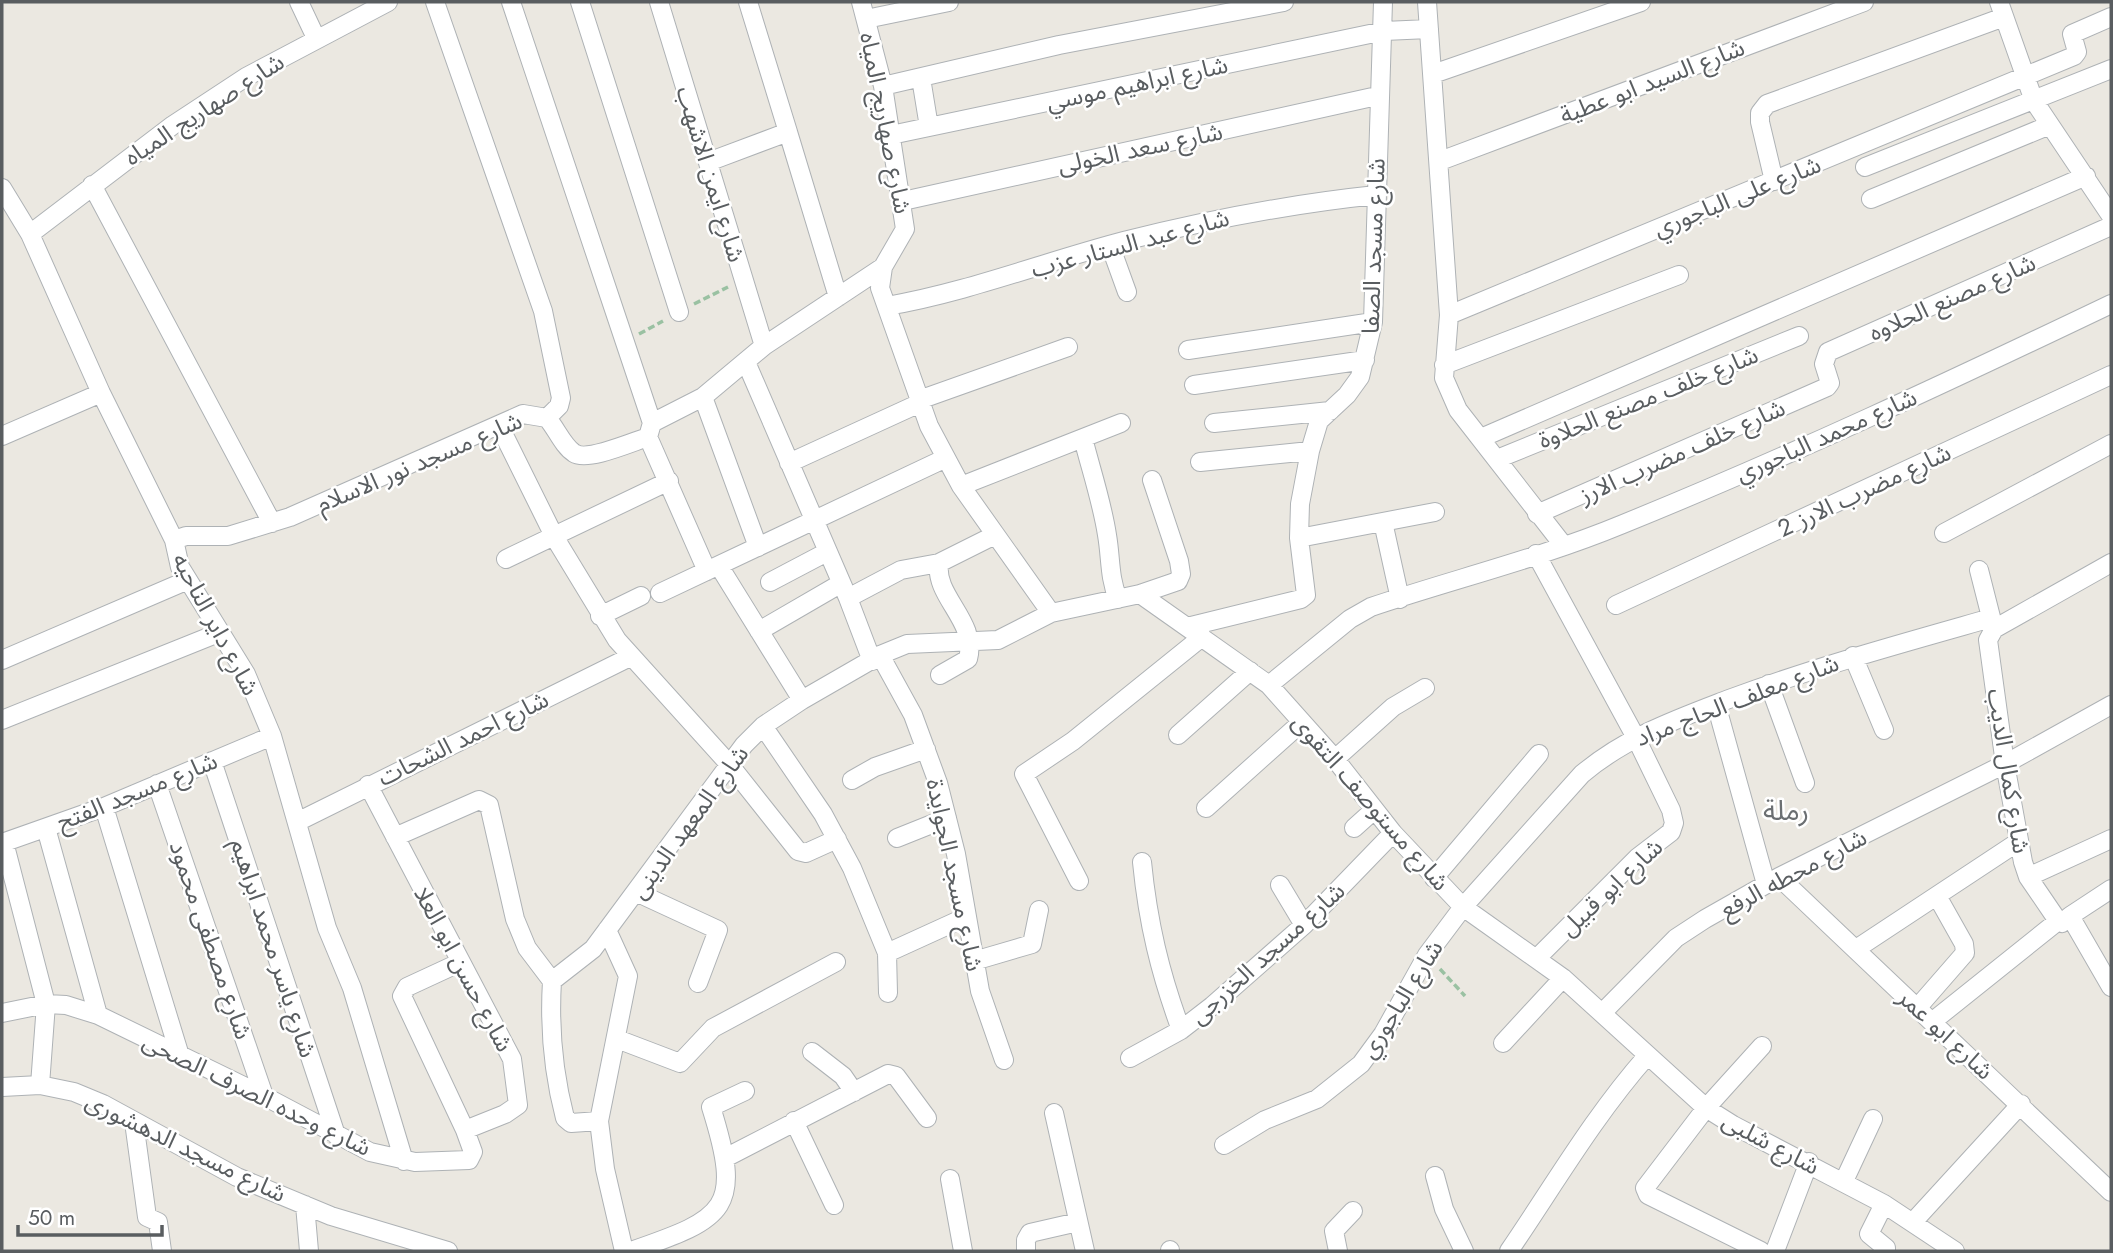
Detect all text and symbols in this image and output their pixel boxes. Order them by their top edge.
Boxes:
street label: شارع صهاريج المياه [851,29,921,217]
street label: شارع السيد ابو عطية [1554,30,1750,132]
street label: شارع صهاريج المياه [117,44,291,174]
street label: شارع ابراهيم موسي [1043,47,1231,121]
street label: شارع ايمن الاشهب [668,82,754,266]
street label: شارع سعد الخولى [1054,113,1226,183]
street label: شارع على الباجوري [1648,146,1827,247]
street label: شارع مسجد الصفا [1352,158,1394,334]
street label: شارع عبد الستار عزب [1027,200,1233,286]
street label: شارع مصنع الحلاوه [1863,244,2041,350]
street label: شارع خلف مصنع الحلاوة [1533,337,1763,457]
street label: شارع محمد الباجوري [1730,379,1923,492]
street label: شارع خلف مضرب الارز [1573,390,1791,513]
street label: شارع مسجد نور الاسلام [311,403,528,522]
street label: شارع مضرب الارز 2 [1771,434,1957,546]
street label: شارع داير الناحيه [164,547,268,701]
street label: شارع معلف الحاج مراد [1630,645,1844,755]
street label: شارع احمد الشحات [372,681,554,795]
street label: شارع كمال الديب [1979,686,2039,856]
street label: شارع مستوصف التقوى [1284,706,1458,898]
street label: شارع المعهد الدينى [621,738,757,906]
street label: شارع مسجد الفتح [51,743,223,839]
street label: شارع مسجد الجوايدة [917,775,993,975]
district label: رملة [1763,790,1809,831]
street label: شارع محطه الرفع [1713,820,1873,926]
street label: شارع ابو قبيل [1551,830,1671,944]
street label: شارع ياسر محمد ابراهيم [222,834,326,1062]
street label: شارع مصطفى محمود [161,836,261,1044]
street label: شارع مسجد الخزرجى [1181,874,1353,1032]
street label: شارع حسن ابو العلا [406,880,522,1058]
street label: شارع الباجوري [1351,933,1453,1066]
street label: شارع ابو عمر [1889,980,2002,1088]
street label: شارع وحده الصرف الصحى [137,1023,377,1165]
street label: شارع مسجد الدهشورى [80,1083,292,1211]
street label: شارع شلبى [1716,1103,1826,1183]
scale bar [18,1194,161,1238]
text: 50 m [28,1203,75,1233]

